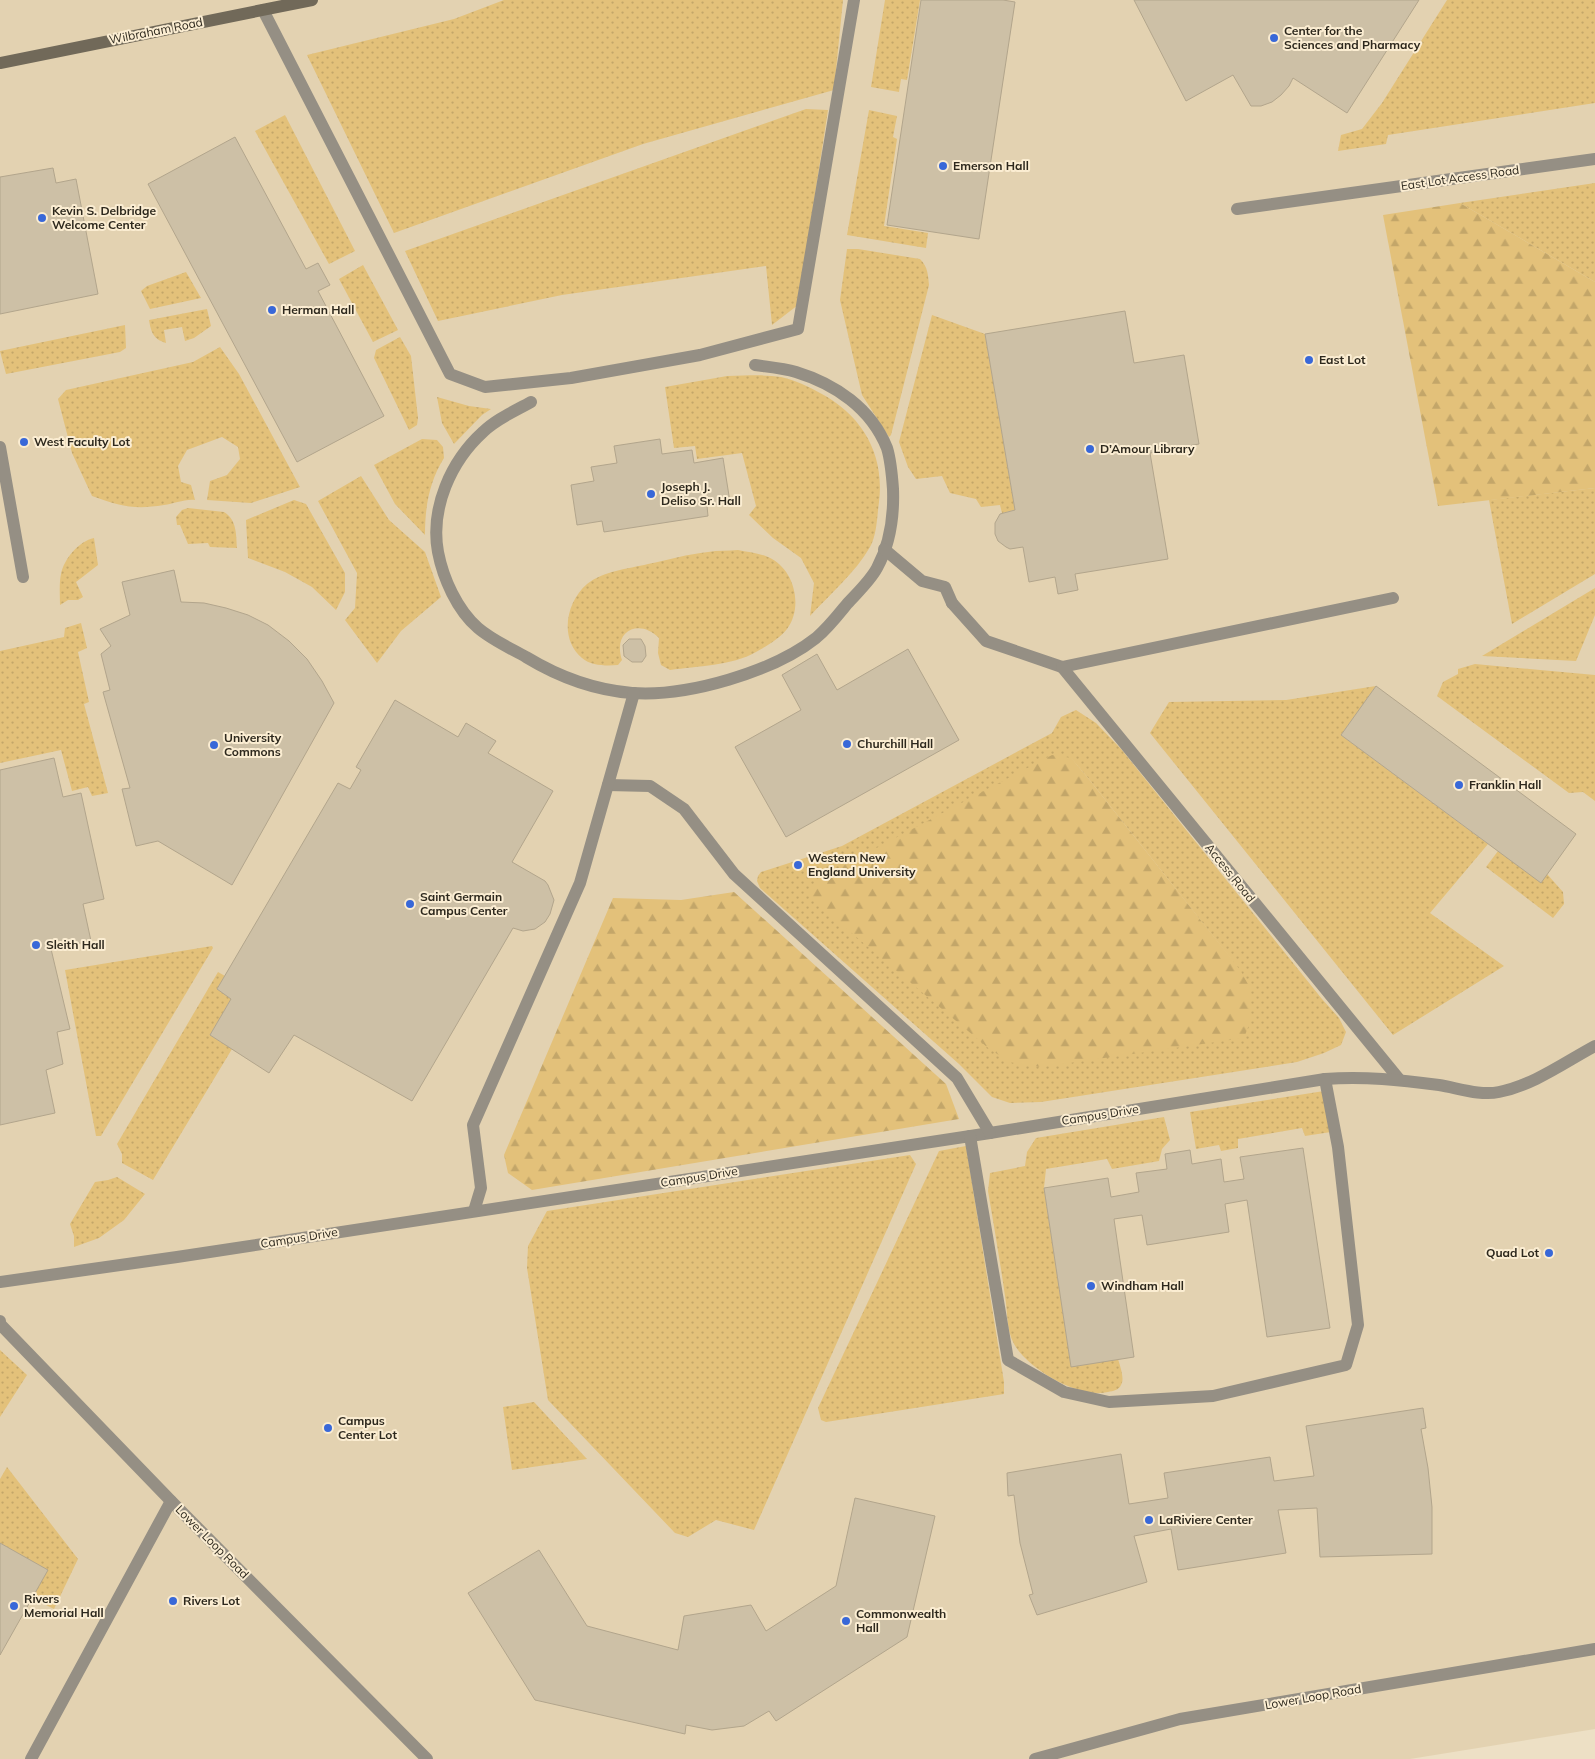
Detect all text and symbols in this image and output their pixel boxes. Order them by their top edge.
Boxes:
street label: Wilbraham Road [108,14,204,47]
place label: Center for the Sciences and Pharmacy [1284,23,1421,52]
marker: Center for the Sciences and Pharmacy [1268,32,1280,44]
place label: Emerson Hall [953,158,1029,173]
marker: Emerson Hall [937,160,949,172]
street label: East Lot Access Road [1400,162,1520,193]
place label: Kevin S. Delbridge Welcome Center [52,203,156,232]
marker: Kevin S. Delbridge Welcome Center [36,212,48,224]
place label: Herman Hall [282,302,354,317]
marker: Herman Hall [266,304,278,316]
place label: East Lot [1319,352,1366,367]
marker: East Lot [1303,354,1315,366]
place label: West Faculty Lot [34,434,131,449]
marker: West Faculty Lot [18,436,30,448]
place label: D’Amour Library [1100,441,1195,456]
marker: D’Amour Library [1084,443,1096,455]
place label: Joseph J. Deliso Sr. Hall [661,479,741,508]
marker: Joseph J. Deliso Sr. Hall [645,488,657,500]
place label: University Commons [224,730,282,759]
place label: Churchill Hall [857,736,933,751]
marker: Churchill Hall [841,738,853,750]
marker: University Commons [208,739,220,751]
place label: Franklin Hall [1469,777,1541,792]
marker: Franklin Hall [1453,779,1465,791]
street label: Access Road [1202,840,1259,905]
place label: Western New England University [808,850,916,879]
marker: Western New England University [792,859,804,871]
place label: Saint Germain Campus Center [420,889,508,918]
marker: Saint Germain Campus Center [404,898,416,910]
place label: Sleith Hall [46,937,105,952]
marker: Sleith Hall [30,939,42,951]
street label: Campus Drive [1060,1101,1140,1128]
street label: Campus Drive [659,1163,739,1190]
street label: Campus Drive [259,1224,339,1251]
place label: Quad Lot [1486,1245,1539,1260]
marker: Quad Lot [1543,1247,1555,1259]
place label: Windham Hall [1101,1278,1184,1293]
marker: Windham Hall [1085,1280,1097,1292]
place label: Campus Center Lot [338,1413,397,1442]
marker: Campus Center Lot [322,1422,334,1434]
street label: Lower Loop Road [173,1502,252,1581]
place label: LaRiviere Center [1159,1512,1253,1527]
marker: LaRiviere Center [1143,1514,1155,1526]
place label: Rivers Memorial Hall [24,1591,104,1620]
place label: Rivers Lot [183,1593,240,1608]
marker: Rivers Lot [167,1595,179,1607]
marker: Rivers Memorial Hall [8,1600,20,1612]
place label: Commonwealth Hall [856,1606,946,1635]
marker: Commonwealth Hall [840,1615,852,1627]
street label: Lower Loop Road [1264,1681,1362,1712]

